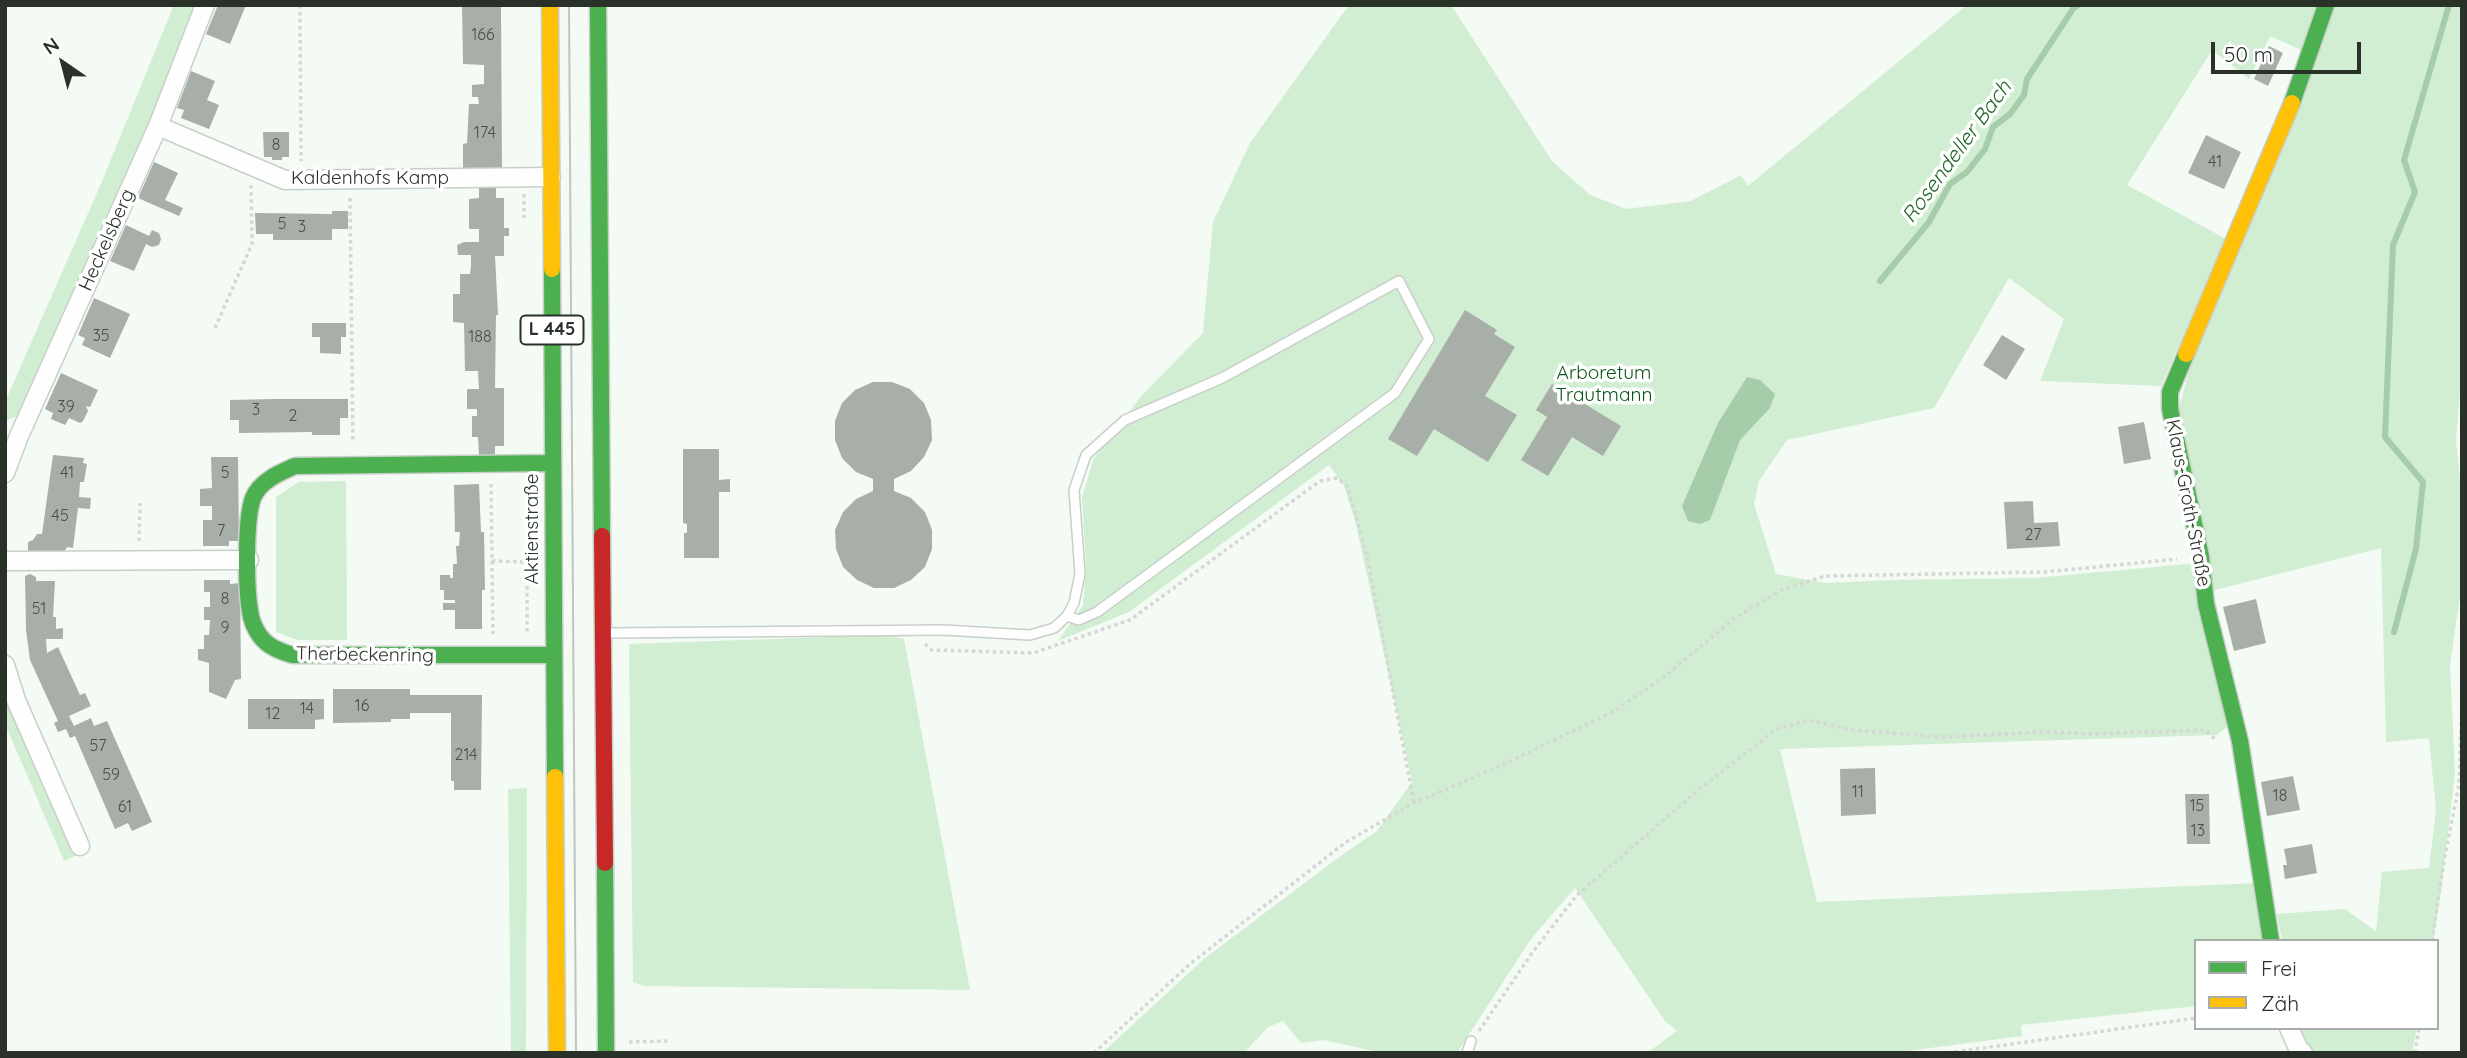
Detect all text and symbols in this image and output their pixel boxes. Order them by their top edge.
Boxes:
house number: 166 [471,25,495,45]
north arrow [28,28,98,98]
scale bar [2215,28,2366,72]
text: N [38,32,64,60]
text: 50 m [2224,41,2273,67]
water label: Rosendeller Bach [1897,76,2017,228]
house number: 174 [474,123,496,143]
house number: 8 [272,135,280,155]
house number: 41 [2208,152,2222,172]
street label: Kaldenhofs Kamp [291,167,449,189]
street label: Heckelsberg [74,186,140,294]
house number: 5 [278,214,286,234]
house number: 3 [298,217,306,237]
road number: L 445 [520,316,584,344]
house number: 35 [92,326,110,346]
house number: 188 [468,327,492,347]
park label: Arboretum Trautmann [1556,362,1652,406]
house number: 39 [57,397,75,417]
house number: 3 [252,400,260,420]
house number: 2 [289,406,297,426]
street label: Klaus-Groth-Straße [2161,417,2215,589]
house number: 41 [60,463,74,483]
house number: 5 [221,463,229,483]
street label: Aktienstraße [521,474,543,584]
house number: 45 [51,506,69,526]
house number: 7 [217,521,225,541]
house number: 27 [2025,525,2041,545]
house number: 8 [221,589,229,609]
house number: 51 [32,599,46,619]
house number: 9 [221,618,229,638]
street label: Therbeckenring [296,642,434,668]
house number: 16 [355,696,369,716]
house number: 14 [300,699,314,719]
house number: 12 [266,704,280,724]
house number: 57 [90,736,106,756]
house number: 214 [455,745,477,765]
house number: 59 [102,765,120,785]
house number: 11 [1852,782,1864,802]
house number: 18 [2273,786,2287,806]
house number: 15 [2190,796,2204,816]
house number: 61 [118,797,132,817]
house number: 13 [2191,821,2205,841]
legend [2194,939,2439,1030]
text: Frei [2261,955,2297,981]
text: Zäh [2261,990,2299,1016]

